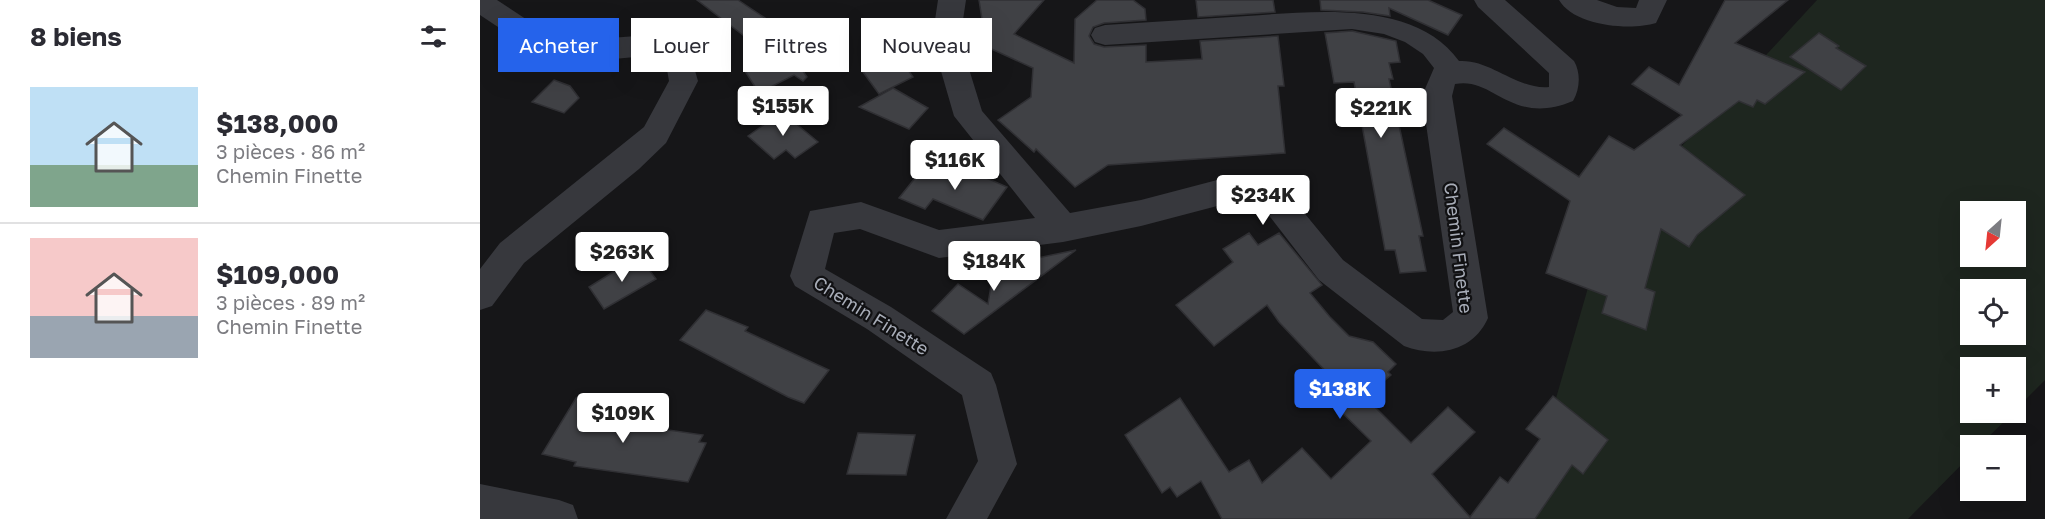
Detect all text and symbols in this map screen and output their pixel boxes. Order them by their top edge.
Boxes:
chip: Acheter [498,18,619,72]
chip: Louer [631,18,731,72]
chip: Filtres [743,18,849,72]
chip: Nouveau [861,18,992,72]
icon: filters [417,20,450,53]
text: 8 biens [30,21,122,52]
pin: $155K [741,86,825,137]
pin: $221K [1339,88,1423,139]
text: $155K [752,93,814,117]
text: $221K [1350,95,1412,119]
text: $138,000 [216,108,338,139]
icon: home [78,111,150,183]
text: 3 pièces · 86 m² [216,139,365,163]
pin: $116K [913,140,997,191]
text: $116K [924,147,986,171]
text: Chemin Finette [216,163,362,187]
pin: $234K [1221,175,1305,226]
street label: Chemin Finette [1440,181,1478,315]
text: $234K [1231,182,1295,206]
north arrow [1960,201,2026,267]
map controls [1960,201,2026,501]
pin: $263K [580,232,664,283]
text: $263K [590,239,655,263]
pin: $184K [952,241,1036,292]
text: $184K [962,248,1026,272]
text: $109,000 [216,259,339,290]
icon: home [78,262,150,334]
street label: Chemin Finette [810,271,933,359]
button: locate [1960,279,2026,345]
text: 3 pièces · 89 m² [216,290,365,314]
text: Chemin Finette [216,314,362,338]
button: + [1960,357,2026,423]
pin: $138K [1298,369,1382,420]
text: $138K [1308,376,1372,400]
pin: $109K [581,393,665,444]
text: $109K [591,400,655,424]
button: − [1960,435,2026,501]

